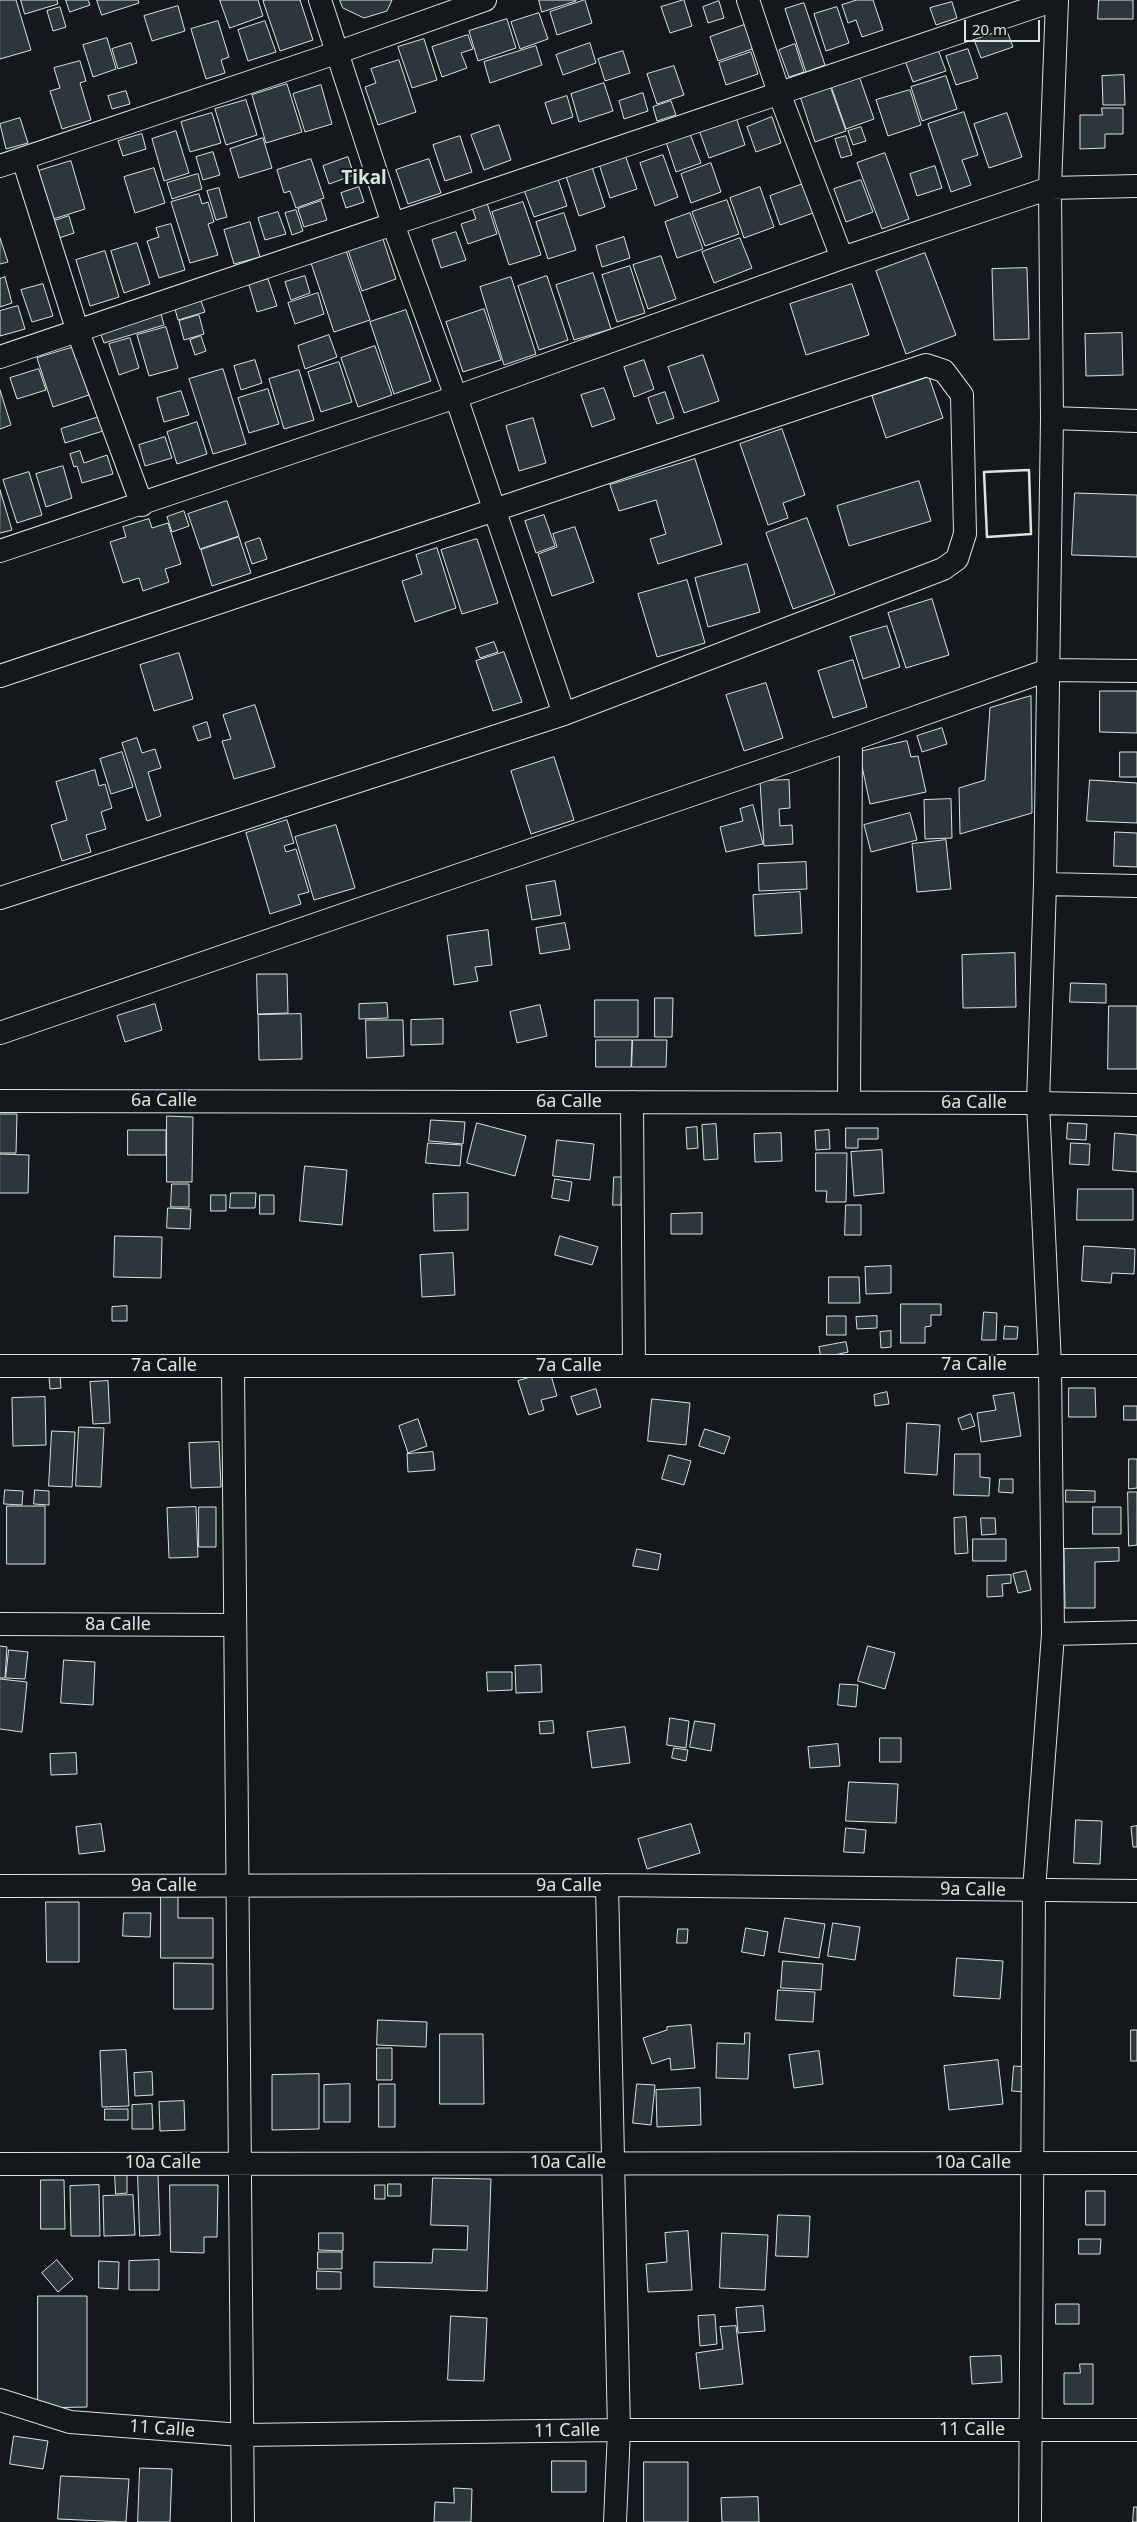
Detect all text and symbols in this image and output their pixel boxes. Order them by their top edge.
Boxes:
scale bar [967,10,1043,42]
text: 20 m [972,19,1007,39]
district label: Tikal [341,168,387,190]
street label: 6a Calle [131,1090,197,1112]
street label: 6a Calle [536,1091,602,1113]
street label: 6a Calle [941,1092,1007,1114]
street label: 7a Calle [941,1354,1007,1376]
street label: 7a Calle [131,1355,197,1377]
street label: 7a Calle [536,1355,602,1377]
street label: 8a Calle [85,1614,151,1636]
street label: 9a Calle [131,1875,197,1897]
street label: 9a Calle [536,1875,602,1897]
street label: 9a Calle [940,1879,1006,1901]
street label: 10a Calle [125,2152,201,2174]
street label: 10a Calle [530,2152,606,2174]
street label: 10a Calle [935,2152,1011,2174]
street label: 11 Calle [128,2416,196,2442]
street label: 11 Calle [939,2419,1005,2441]
street label: 11 Calle [534,2420,600,2442]

